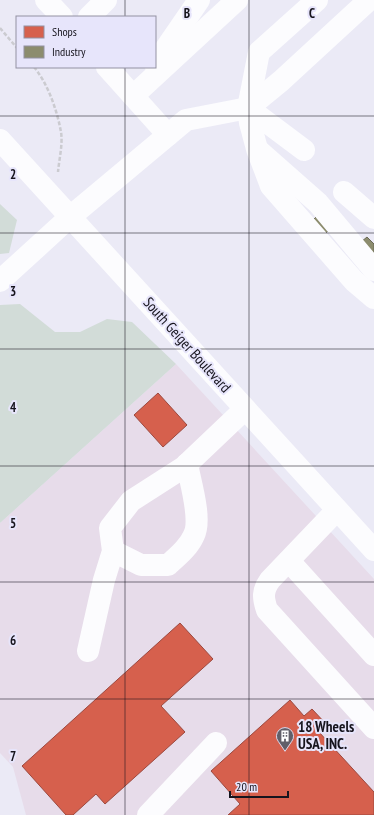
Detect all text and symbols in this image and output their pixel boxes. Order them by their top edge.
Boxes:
text: B [184,5,190,22]
text: C [309,5,315,22]
legend [16,16,156,68]
text: Shops [52,24,77,39]
text: Industry [52,44,86,59]
text: 2 [10,166,16,183]
text: 3 [10,283,16,300]
street label: South Geiger Boulevard [139,293,235,396]
text: 4 [10,399,17,416]
text: 5 [10,515,16,532]
text: 6 [10,632,16,649]
place label: 18 Wheels USA, INC. [298,717,354,753]
building icon: 18 Wheels USA, INC. [275,726,295,751]
text: 7 [10,748,16,765]
scale bar [230,773,288,799]
text: 20 m [236,779,257,794]

